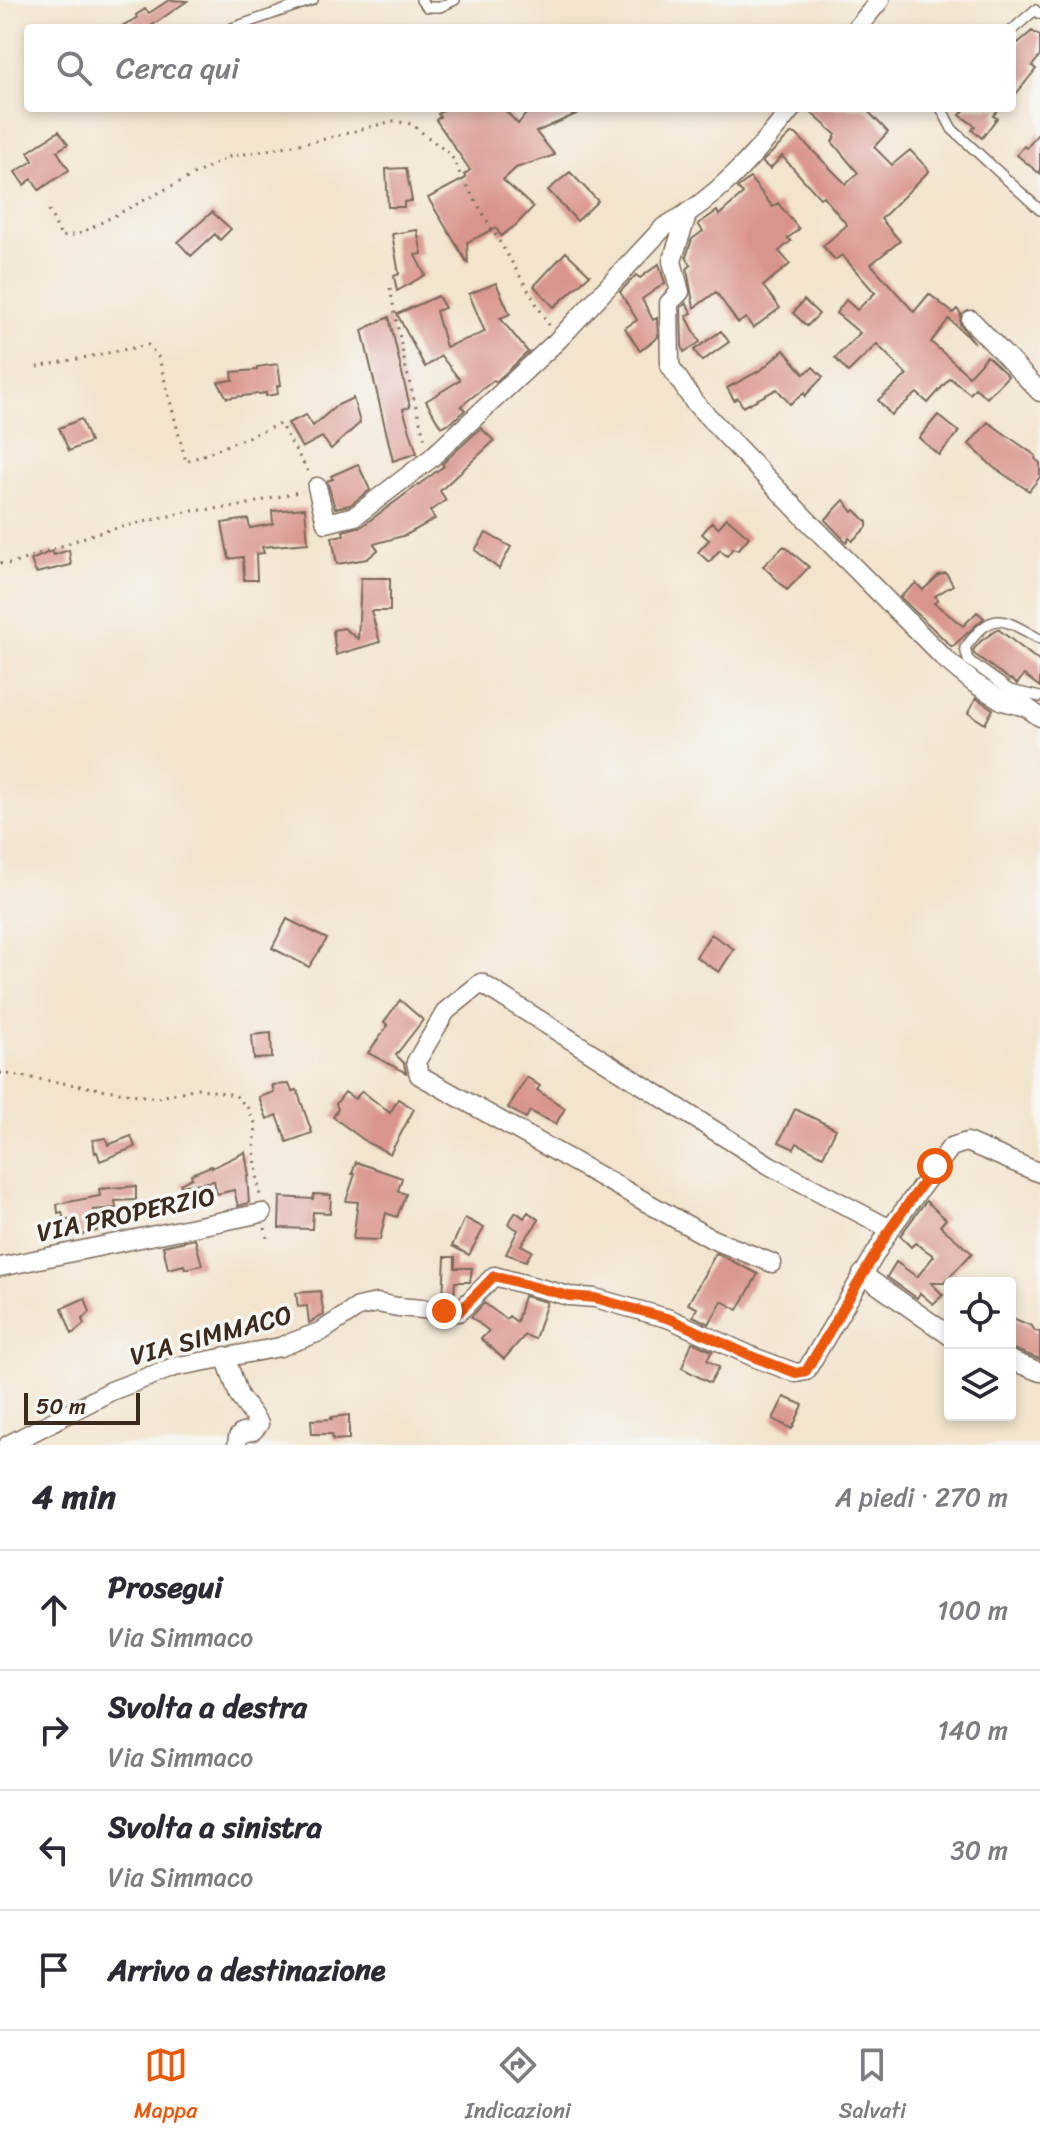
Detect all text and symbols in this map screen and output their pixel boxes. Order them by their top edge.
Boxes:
search box [24,24,1016,112]
text: Cerca qui [116,41,239,95]
icon: search [52,46,96,90]
route start [917,1148,953,1184]
street label: VIA PROPERZIO [32,1173,220,1255]
map controls [944,1277,1016,1421]
button: locate [944,1277,1016,1349]
street label: VIA SIMMACO [125,1291,297,1379]
route end [426,1293,462,1329]
button: layers [944,1349,1016,1421]
text: 50 m [36,1387,86,1426]
scale bar [24,1389,140,1425]
text: 4 min [32,1467,116,1527]
text: A piedi · 270 m [836,1474,1008,1520]
text: Prosegui [108,1560,222,1614]
text: 100 m [937,1587,1008,1633]
icon: ahead [32,1588,76,1632]
text: Via Simmaco [108,1614,253,1660]
text: Svolta a destra [108,1680,307,1734]
text: 140 m [937,1707,1008,1753]
icon: right [32,1708,76,1752]
text: Via Simmaco [108,1734,253,1780]
text: Svolta a sinistra [108,1800,322,1854]
text: 30 m [951,1827,1008,1873]
icon: left [32,1828,76,1872]
text: Via Simmaco [108,1854,253,1900]
text: Arrivo a destinazione [108,1943,386,1997]
icon: arrive [32,1948,76,1992]
tab: Mappa [134,2043,197,2130]
tab: Indicazioni [465,2043,571,2130]
tab: Salvati [839,2043,906,2130]

